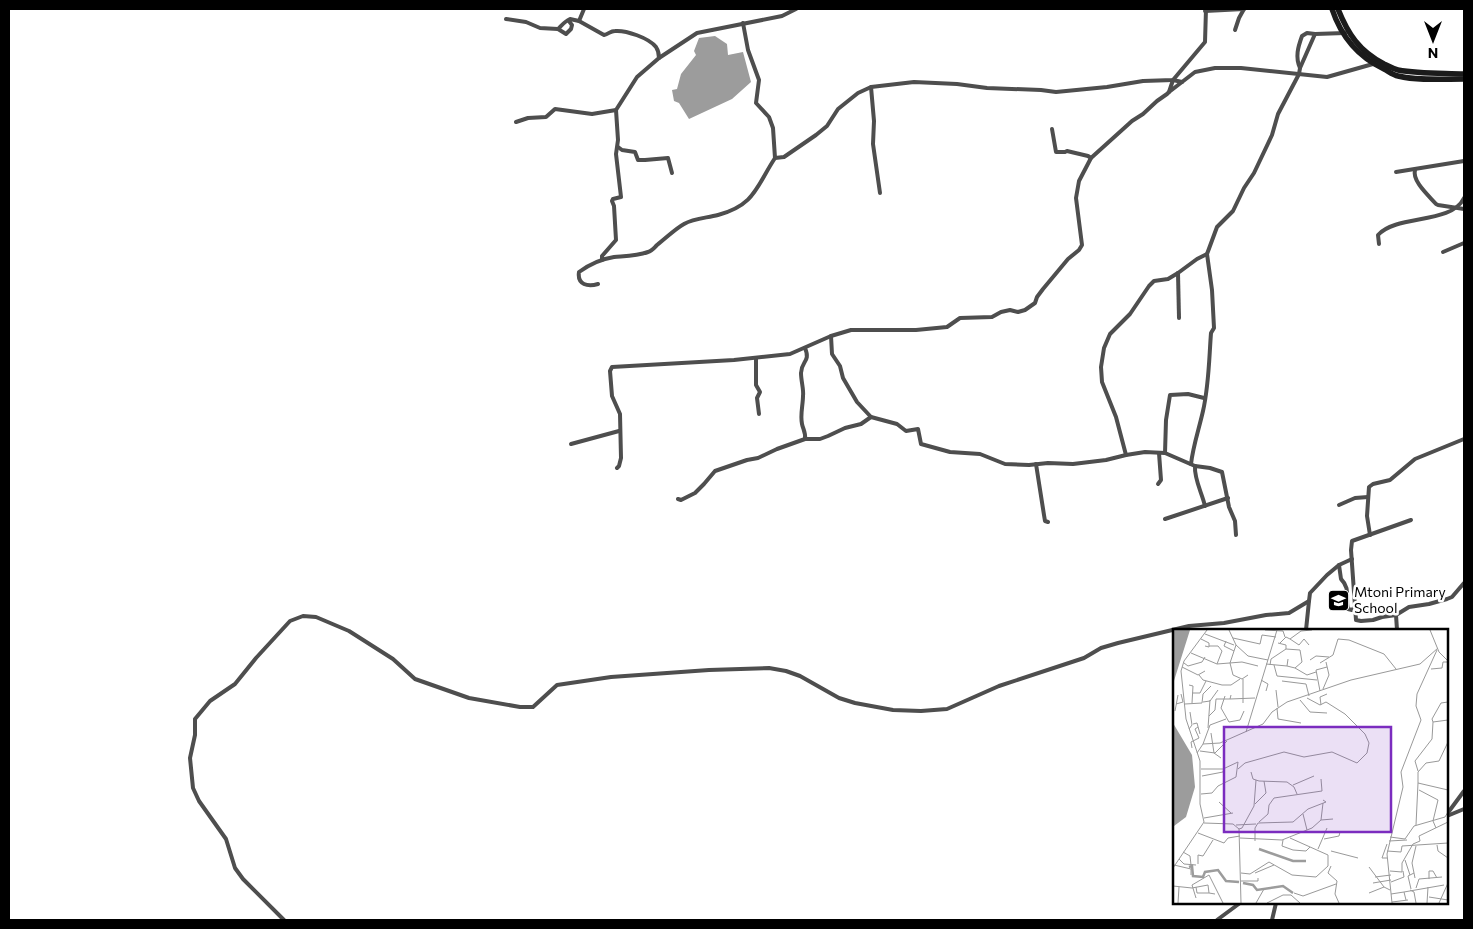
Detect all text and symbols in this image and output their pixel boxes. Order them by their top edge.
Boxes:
north arrow [1408,15,1458,65]
text: N [1428,45,1438,62]
place label: Mtoni Primary School [1354,583,1446,616]
school or university icon: Mtoni Primary School [1326,588,1350,612]
inset map [1173,629,1448,904]

